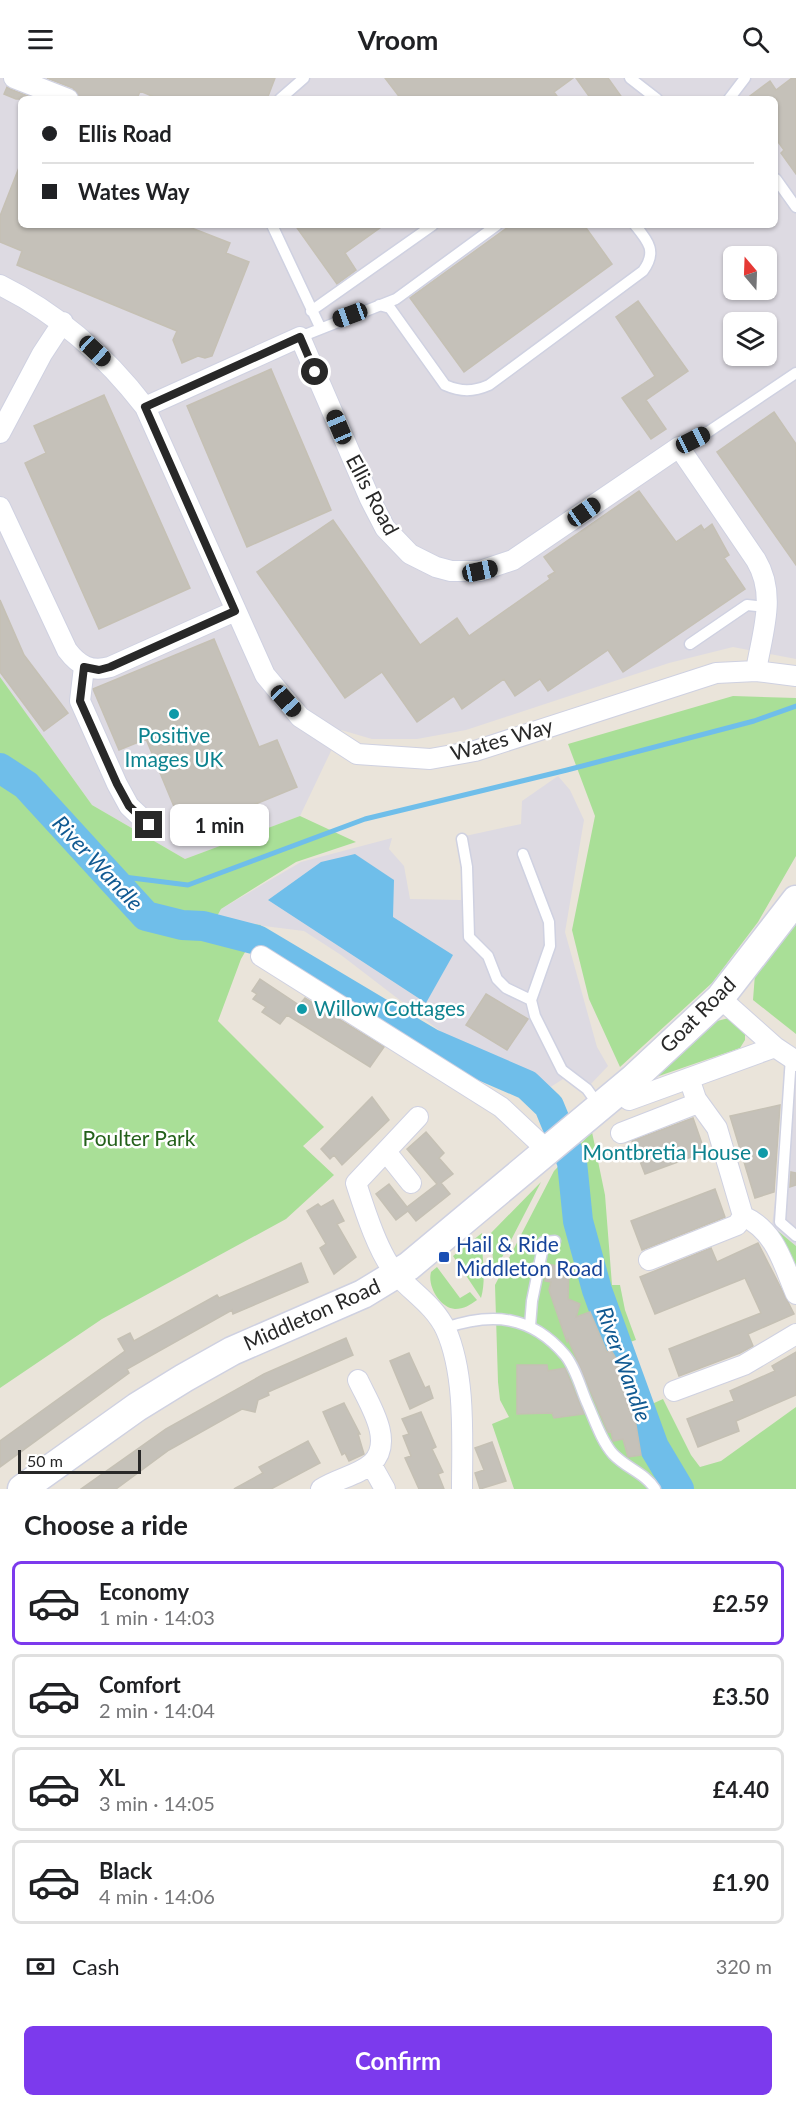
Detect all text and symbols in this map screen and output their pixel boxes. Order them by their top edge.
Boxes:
icon: menu [24,23,57,56]
text: Vroom [358,23,438,56]
icon: search [739,23,772,56]
text: Ellis Road [78,120,172,147]
text: Wates Way [78,178,190,205]
north arrow [723,246,777,300]
map controls [723,246,777,366]
car [330,300,370,330]
button: layers [723,312,777,366]
car [76,332,114,370]
route start [301,358,328,385]
car [324,407,354,447]
car [673,424,713,456]
street label: Ellis Road [342,450,405,539]
car [564,494,604,530]
car [461,558,499,584]
car [267,682,305,720]
marker: Positive Images UK [167,707,181,721]
street label: Wates Way [448,712,556,765]
place label: Positive Images UK [124,722,224,771]
callout: 1 min [170,804,269,846]
water label: River Wandle [47,809,149,916]
route end [135,811,162,838]
text: 1 min [195,813,244,837]
street label: Goat Road [654,971,740,1057]
place label: Willow Cottages [314,995,465,1020]
marker: Willow Cottages [295,1002,309,1016]
park label: Poulter Park [83,1125,196,1150]
place label: Montbretia House [583,1139,751,1164]
marker: Montbretia House [756,1146,770,1160]
place label: Hail & Ride Middleton Road [456,1231,603,1280]
marker: Hail & Ride Middleton Road [437,1250,451,1264]
street label: Middleton Road [239,1272,384,1355]
water label: River Wandle [591,1303,658,1425]
scale bar [18,1447,141,1474]
text: 50 m [27,1451,63,1470]
text: Choose a ride [24,1508,188,1541]
icon: car [27,1576,81,1630]
text: Economy [99,1578,189,1605]
text: £2.59 [713,1590,769,1617]
text: 1 min · 14:03 [99,1605,215,1629]
icon: car [27,1669,81,1723]
text: Comfort [99,1671,181,1698]
text: £3.50 [713,1683,769,1710]
text: 2 min · 14:04 [99,1698,215,1722]
icon: car [27,1762,81,1816]
text: XL [99,1764,125,1791]
text: £4.40 [713,1776,769,1803]
text: 3 min · 14:05 [99,1791,215,1815]
icon: car [27,1855,81,1909]
text: Black [99,1857,152,1884]
text: £1.90 [713,1869,769,1896]
text: 4 min · 14:06 [99,1884,215,1908]
icon: cash [24,1950,57,1983]
text: Cash [72,1953,119,1980]
text: 320 m [716,1954,772,1978]
button: Confirm [24,2026,772,2095]

